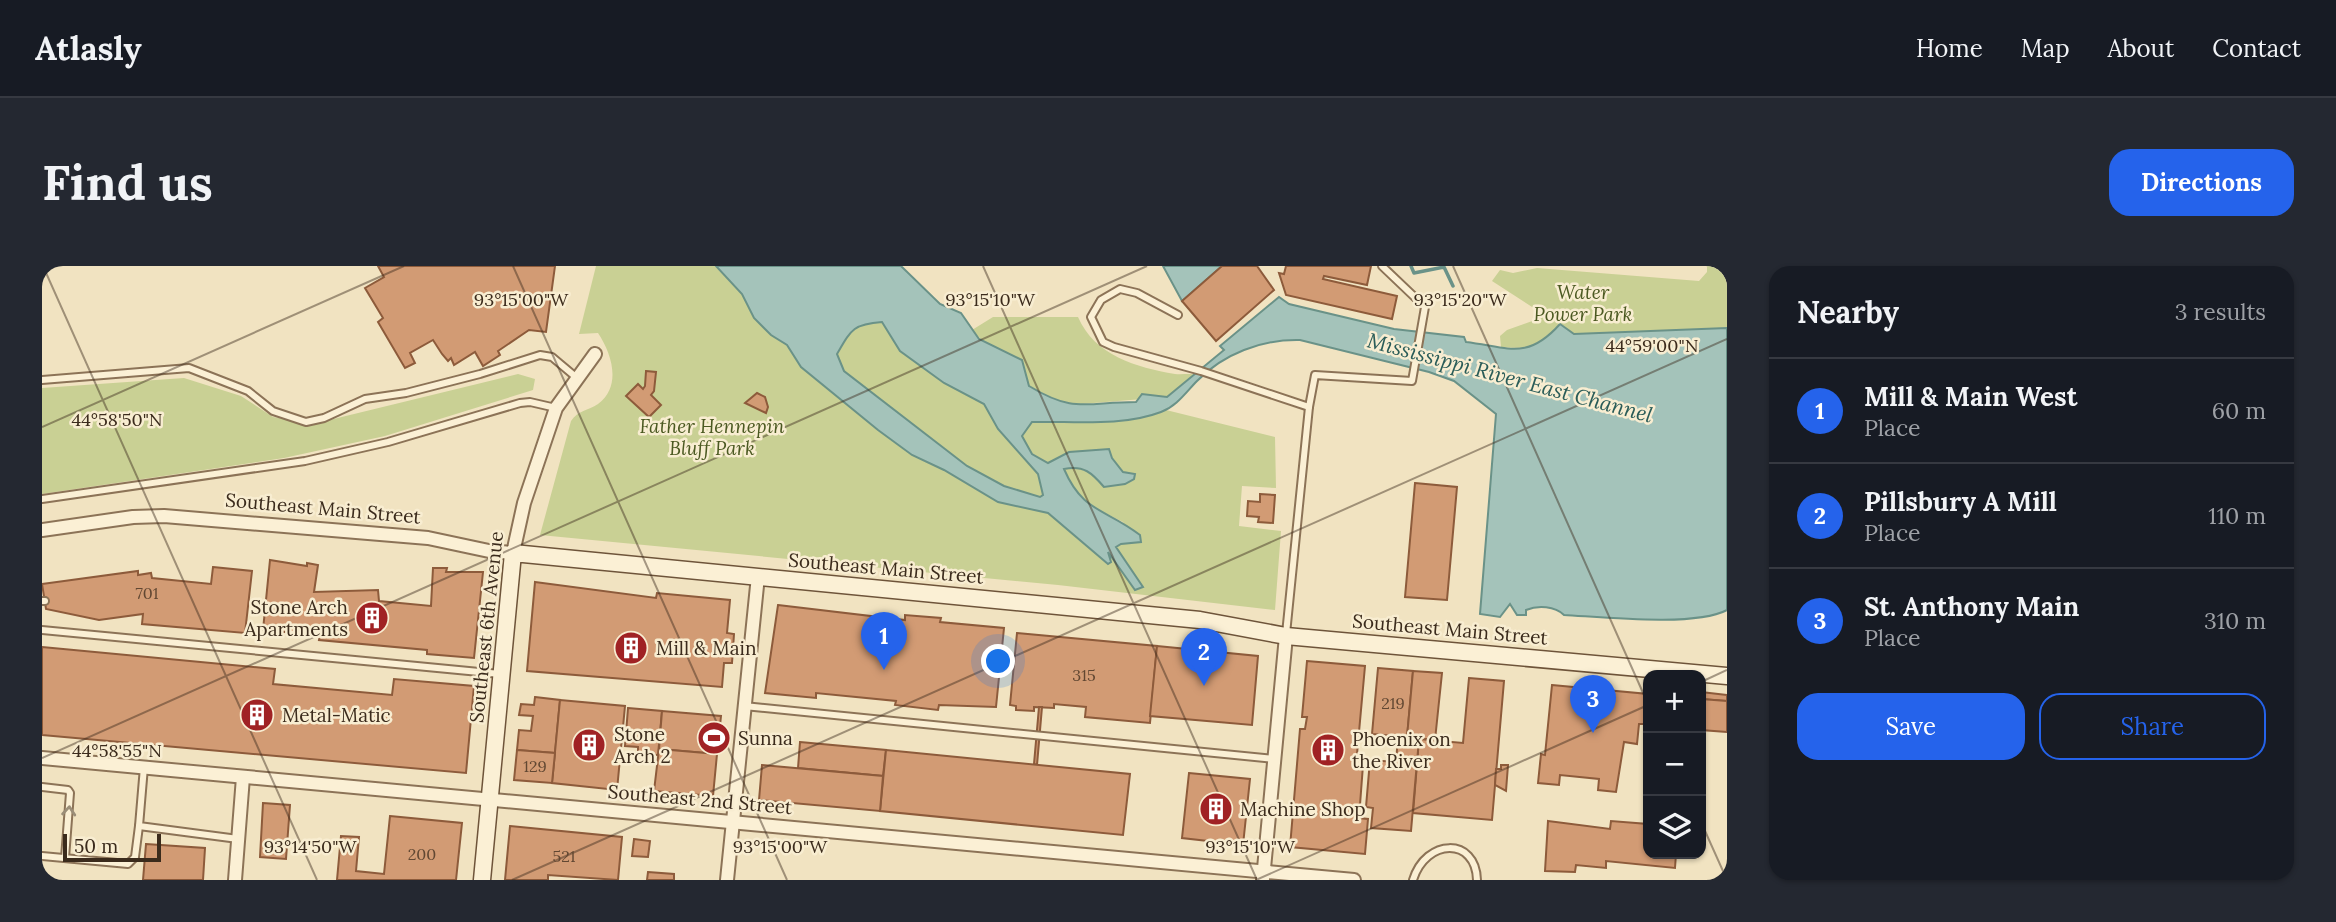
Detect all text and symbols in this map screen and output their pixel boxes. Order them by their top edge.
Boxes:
text: Atlasly [35,27,142,69]
text: Home [1916,33,1983,64]
text: Map [2021,33,2070,64]
text: About [2108,33,2174,64]
text: Contact [2212,33,2301,64]
button: Directions [2109,149,2294,216]
text: Find us [42,151,213,213]
park label: Water Power Park [1534,280,1633,326]
text: 93°15'00"W [474,288,569,311]
text: 93°15'10"W [945,288,1036,311]
text: 93°15'20"W [1414,288,1507,311]
text: Nearby [1797,293,1899,331]
text: 3 results [2175,297,2266,326]
water label: Mississippi River East Channel [1365,326,1656,429]
text: 44°59'00"N [1606,334,1698,357]
text: Mill & Main West [1864,380,2077,413]
text: 1 [1815,396,1825,425]
text: 60 m [2212,396,2266,425]
text: 44°58'50"N [71,408,163,431]
text: Place [1864,413,1921,442]
park label: Father Hennepin Bluff Park [640,414,785,460]
text: Pillsbury A Mill [1864,485,2057,518]
street label: Southeast Main Street [224,487,422,529]
text: 2 [1814,501,1826,530]
text: 110 m [2208,501,2266,530]
text: Place [1864,518,1921,547]
street label: Southeast 6th Avenue [464,530,508,724]
street label: Southeast Main Street [787,547,985,589]
house number: 701 [135,583,159,603]
text: St. Anthony Main [1864,590,2079,623]
place label: Stone Arch Apartments [243,595,348,641]
building icon: Stone Arch Apartments [353,599,391,637]
text: 3 [1814,606,1826,635]
text: 310 m [2204,606,2266,635]
street label: Southeast Main Street [1351,608,1549,650]
pin: 1 [861,612,907,670]
text: Place [1864,623,1921,652]
pin: 2 [1181,628,1227,686]
building icon: Mill & Main [612,629,650,667]
place label: Mill & Main [656,636,756,660]
your location [981,644,1015,678]
house number: 315 [1072,665,1096,685]
map controls [1643,670,1706,859]
button: + [1643,670,1706,733]
pin: 3 [1570,675,1616,733]
house number: 219 [1381,693,1405,713]
button: Save [1797,693,2025,760]
button: Share [2039,693,2266,760]
building icon: Metal-Matic [238,696,276,734]
place label: Metal-Matic [282,703,391,727]
sports icon: Sunna [695,719,733,757]
place label: Stone Arch 2 [613,722,671,768]
building icon: Stone Arch 2 [570,726,608,764]
place label: Sunna [738,726,793,750]
place label: Phoenix on the River [1352,727,1451,773]
building icon: Phoenix on the River [1309,731,1347,769]
button: − [1643,733,1706,796]
text: 44°58'55"N [72,739,162,762]
house number: 129 [523,756,547,776]
street label: Southeast 2nd Street [607,779,794,819]
building icon: Machine Shop [1197,790,1235,828]
button: layers [1643,796,1706,859]
place label: Machine Shop [1240,797,1366,821]
one-way arrow [61,805,76,816]
scale bar [63,831,161,863]
text: 50 m [74,834,118,858]
text: 93°14'50"W [264,835,357,858]
text: 93°15'00"W [733,835,828,858]
text: 93°15'10"W [1205,835,1296,858]
house number: 200 [408,844,436,864]
house number: 521 [552,846,576,866]

